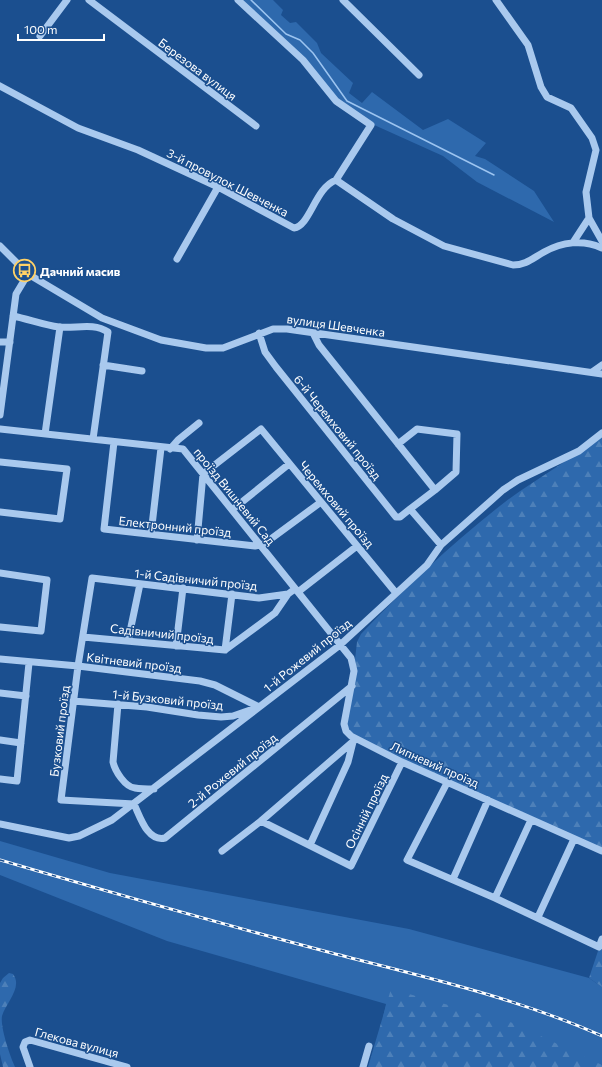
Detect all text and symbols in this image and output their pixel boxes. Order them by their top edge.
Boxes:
scale bar [18,16,104,42]
text: 100 m [24,22,58,36]
street label: Березова вулиця [156,35,240,103]
street label: 3-й провулок Шевченка [165,145,291,219]
bus stop icon: Дачний масив [11,258,37,284]
place label: Дачний масив [40,264,121,278]
street label: вулиця Шевченка [286,311,386,339]
street label: 6-й Черемховий проїзд [291,372,385,482]
street label: проїзд Вишневий Сад [192,445,278,547]
street label: Черемховий проїзд [297,458,377,550]
street label: Електронний проїзд [118,513,232,539]
street label: 1-й Садівничий проїзд [134,566,258,592]
street label: 1-й Рожевий проїзд [260,615,354,695]
street label: Садівничий проїзд [110,621,214,645]
street label: Квітневий проїзд [86,649,182,675]
street label: Бузковий проїзд [46,685,72,777]
street label: 1-й Бузковий проїзд [112,686,224,712]
street label: 2-й Рожевий проїзд [185,730,279,810]
street label: Липневий проїзд [389,738,481,790]
street label: Осінній проїзд [342,771,390,851]
street label: Глекова вулиця [34,1024,120,1060]

